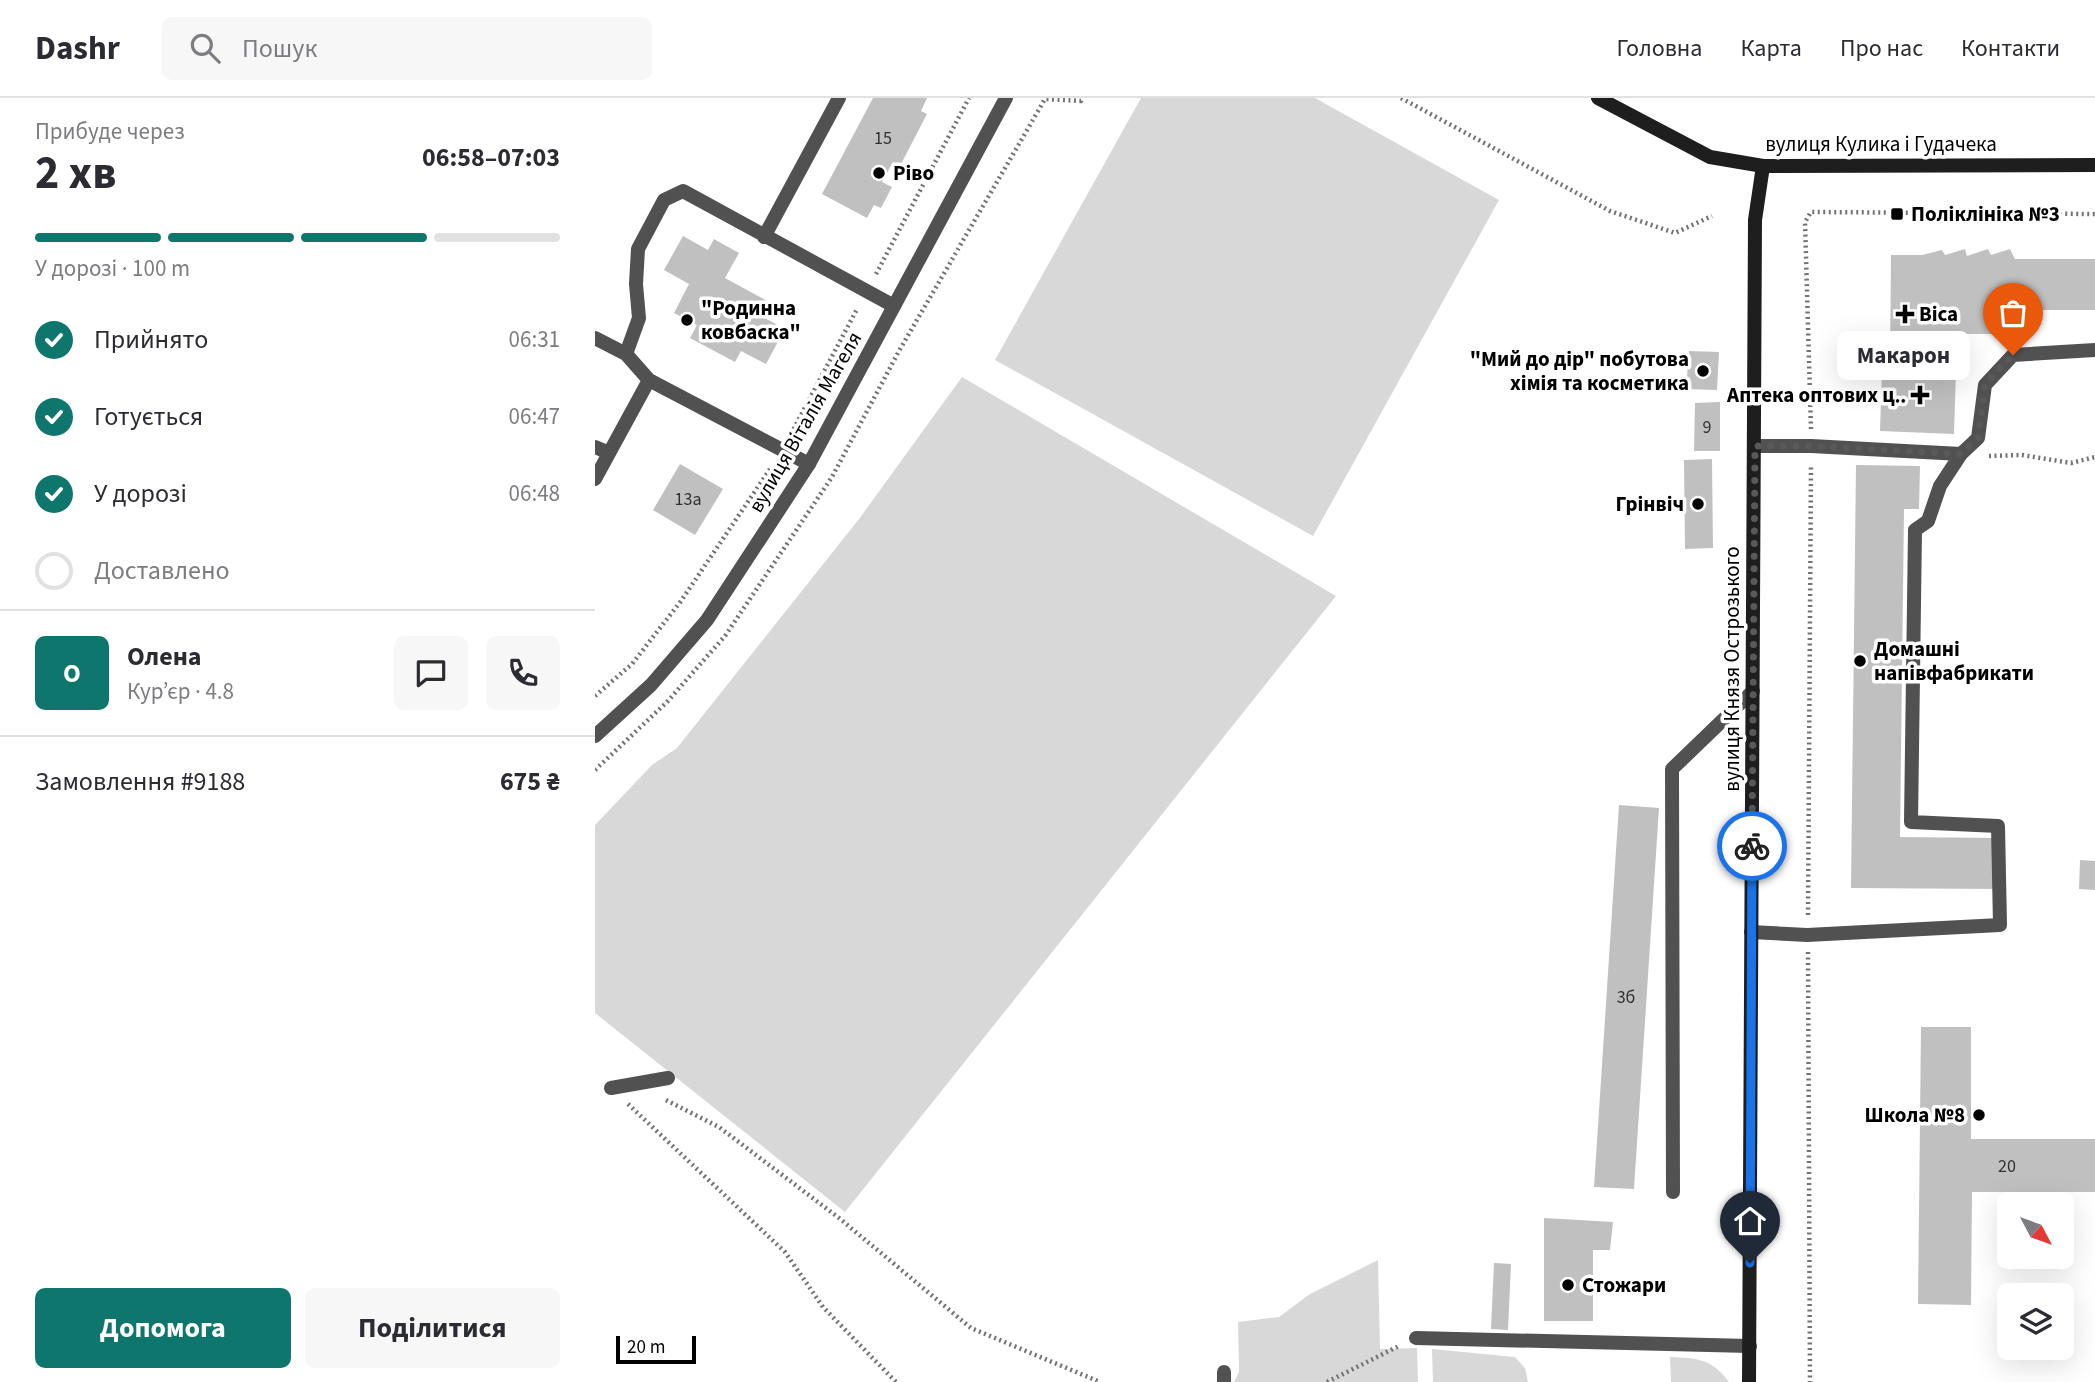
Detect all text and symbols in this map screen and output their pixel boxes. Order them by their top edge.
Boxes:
search box [162,17,652,80]
text: Dashr [35,25,120,72]
icon: search [186,29,224,67]
text: Пошук [242,30,317,67]
text: Головна [1616,31,1702,66]
text: Карта [1740,31,1802,66]
text: Про нас [1840,31,1923,66]
text: Контакти [1961,31,2060,66]
text: Прибуде через [35,115,185,148]
house number: 15 [874,126,892,151]
street label: вулиця Кулика і Гудачека [1765,129,1997,159]
text: 06:58–07:03 [422,139,560,176]
text: 2 хв [35,141,116,206]
place label: Ріво [893,158,934,188]
marker: Ріво [871,165,887,181]
place label: Поліклініка №3 [1911,199,2060,229]
marker: Поліклініка №3 [1889,206,1905,222]
text: У дорозі · 100 m [35,252,190,285]
pin [1983,283,2043,355]
place label: "Родинна ковбаска" [701,293,801,347]
icon: bag [1994,294,2032,332]
place label: Віса [1919,299,1958,329]
marker: Віса [1897,306,1913,322]
marker: "Родинна ковбаска" [679,312,695,328]
icon: check [35,321,73,359]
text: Прийнято [94,321,208,358]
text: 06:31 [509,323,560,356]
street label: вулиця Віталія Магеля [741,326,869,518]
callout: Макарон [1838,330,1971,380]
text: Макарон [1857,339,1950,372]
place label: "Мий до дір" побутова хімія та косметика [1470,344,1689,398]
marker: "Мий до дір" побутова хімія та косметика [1695,363,1711,379]
place label: Аптека оптових ц‥ [1726,380,1906,410]
marker: Аптека оптових ц‥ [1912,387,1928,403]
icon: check [35,398,73,436]
text: Готується [94,398,203,435]
text: 06:47 [509,400,560,433]
house number: 9 [1703,415,1712,440]
icon: check [35,475,73,513]
text: У дорозі [94,475,187,512]
text: 06:48 [509,477,560,510]
house number: 13а [675,487,701,512]
place label: Грінвіч [1616,489,1684,519]
marker: Грінвіч [1690,496,1706,512]
street label: вулиця Князя Острозького [1717,546,1747,792]
text: Доставлено [94,552,230,589]
place label: Домашні напівфабрикати [1874,634,2034,688]
button: chat [394,636,468,710]
button: phone [486,636,560,710]
text: Олена [127,638,202,675]
marker: Домашні напівфабрикати [1852,653,1868,669]
text: О [63,655,81,692]
text: Кур’єр · 4.8 [127,675,234,708]
text: Замовлення #9188 [35,763,245,800]
text: 675 ₴ [500,763,560,800]
courier [1717,811,1787,881]
icon: bike [1733,827,1771,865]
house number: 3б [1617,985,1635,1010]
place label: Школа №8 [1865,1100,1965,1130]
marker: Школа №8 [1971,1107,1987,1123]
house number: 20 [1998,1154,2016,1179]
pin [1720,1191,1780,1263]
north arrow [1997,1192,2074,1269]
map controls [1997,1192,2074,1360]
icon: home [1731,1202,1769,1240]
place label: Стожари [1582,1270,1666,1300]
marker: Стожари [1560,1277,1576,1293]
button: layers [1997,1283,2074,1360]
button: Допомога [35,1288,291,1368]
button: Поділитися [305,1288,560,1368]
scale bar [616,1333,697,1365]
text: 20 m [627,1334,665,1361]

